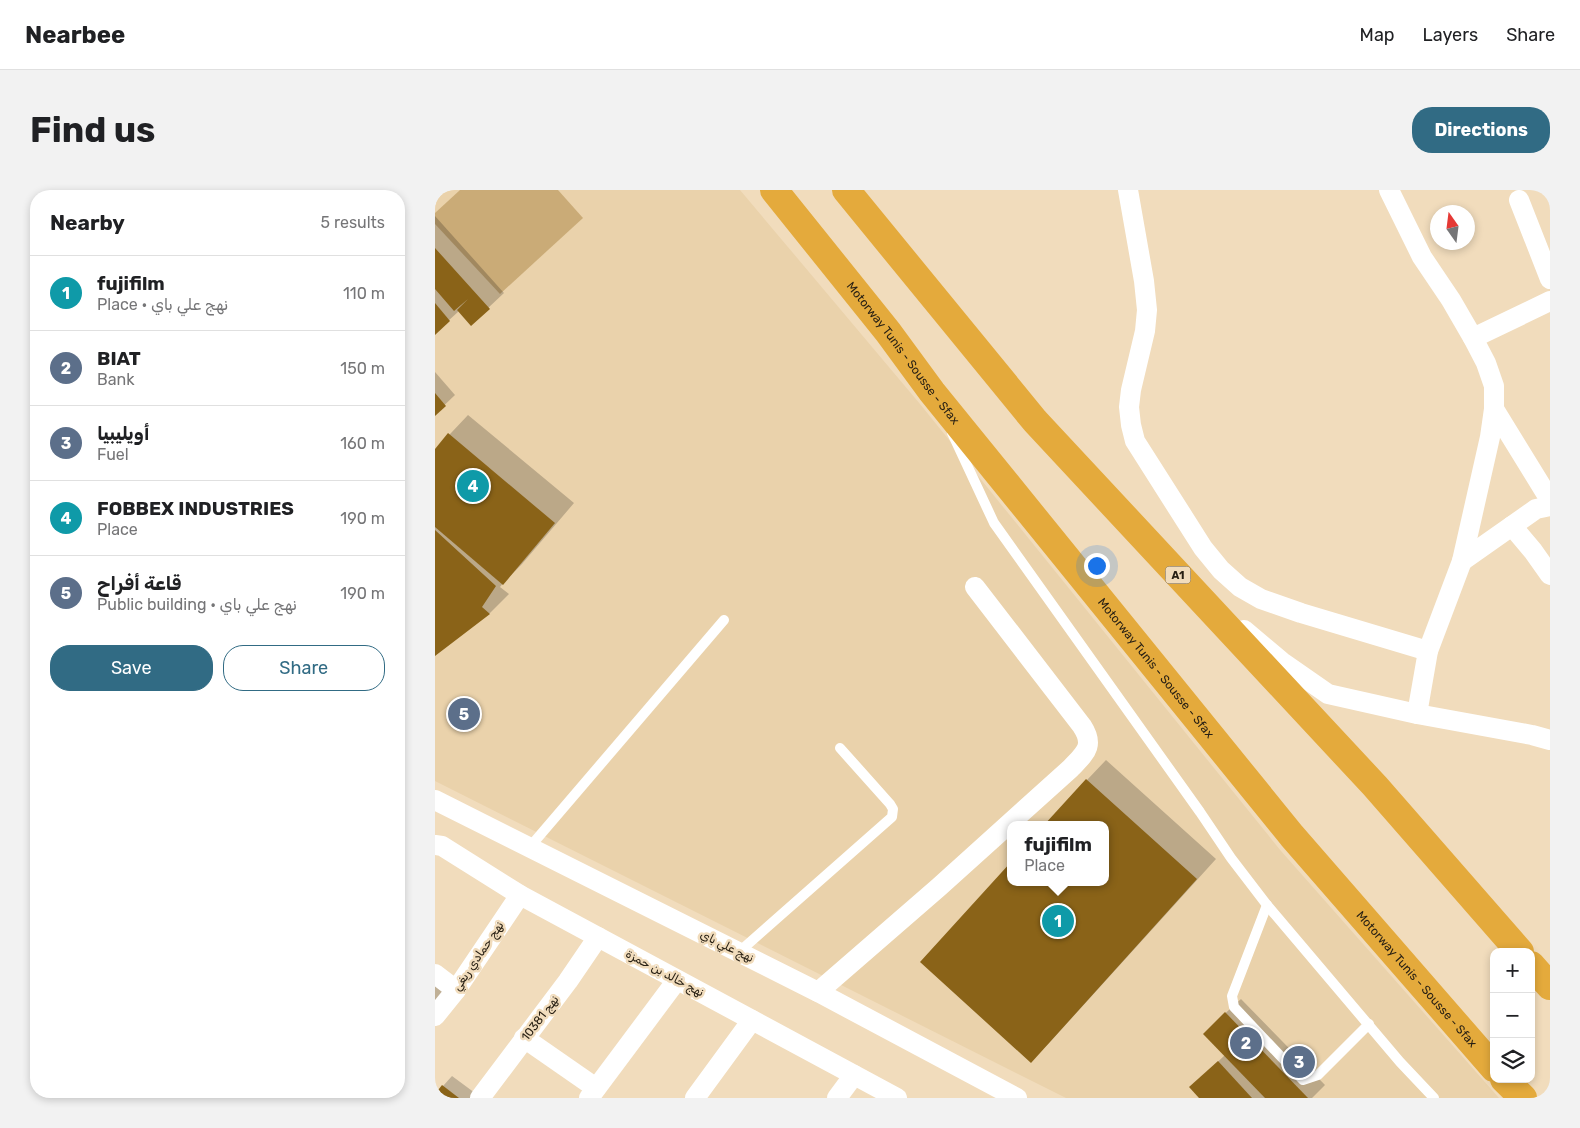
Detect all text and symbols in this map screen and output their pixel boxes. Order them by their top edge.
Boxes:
text: Nearbee [25,21,125,49]
text: Map [1360,24,1395,46]
text: Layers [1423,24,1478,46]
text: Share [1506,24,1555,46]
button: Directions [1412,107,1550,153]
text: Find us [30,109,155,151]
north arrow [1430,205,1475,250]
text: Nearby [50,210,125,235]
text: 5 results [321,213,385,232]
text: fujifilm [97,272,165,295]
street label: Motorway Tunis - Sousse - Sfax [844,279,963,428]
text: 1 [62,284,70,303]
text: 110 m [343,284,385,303]
text: Place · نهج علي باي [97,295,228,314]
text: BIAT [97,347,141,370]
text: 2 [61,359,71,378]
text: 150 m [340,359,385,378]
text: Bank [97,370,134,389]
text: أويليبيا [97,422,150,445]
text: 3 [61,434,71,453]
text: 160 m [340,434,385,453]
text: Fuel [97,445,129,464]
pin: 4 [457,467,489,505]
text: FOBBEX INDUSTRIES [97,497,294,520]
text: 4 [61,509,71,528]
text: 190 m [340,509,385,528]
text: Place [97,520,138,539]
your location [1084,553,1110,579]
road number: A1 [1165,566,1191,584]
text: قاعة أفراح [97,572,181,595]
text: 5 [61,584,71,603]
text: 190 m [340,584,385,603]
text: Public building · نهج علي باي [97,595,297,614]
street label: Motorway Tunis - Sousse - Sfax [1095,595,1217,741]
button: Save [50,645,213,691]
button: Share [223,645,385,691]
pin: 5 [448,695,480,733]
popup [1007,821,1109,886]
text: fujifilm [1024,833,1092,856]
text: Place [1024,856,1065,875]
pin: 1 [1042,902,1074,940]
street label: Motorway Tunis - Sousse - Sfax [1354,908,1480,1051]
street label: نهج حمادي ريغي [450,919,508,995]
street label: نهج علي باي [697,927,756,967]
street label: نهج خالد بن حمزة [623,946,707,1001]
map controls [1490,948,1535,1083]
button: + [1490,948,1535,993]
street label: نهج 10381 [518,993,563,1045]
button: − [1490,993,1535,1038]
pin: 2 [1230,1024,1262,1062]
button: layers [1490,1038,1535,1083]
pin: 3 [1283,1043,1315,1081]

